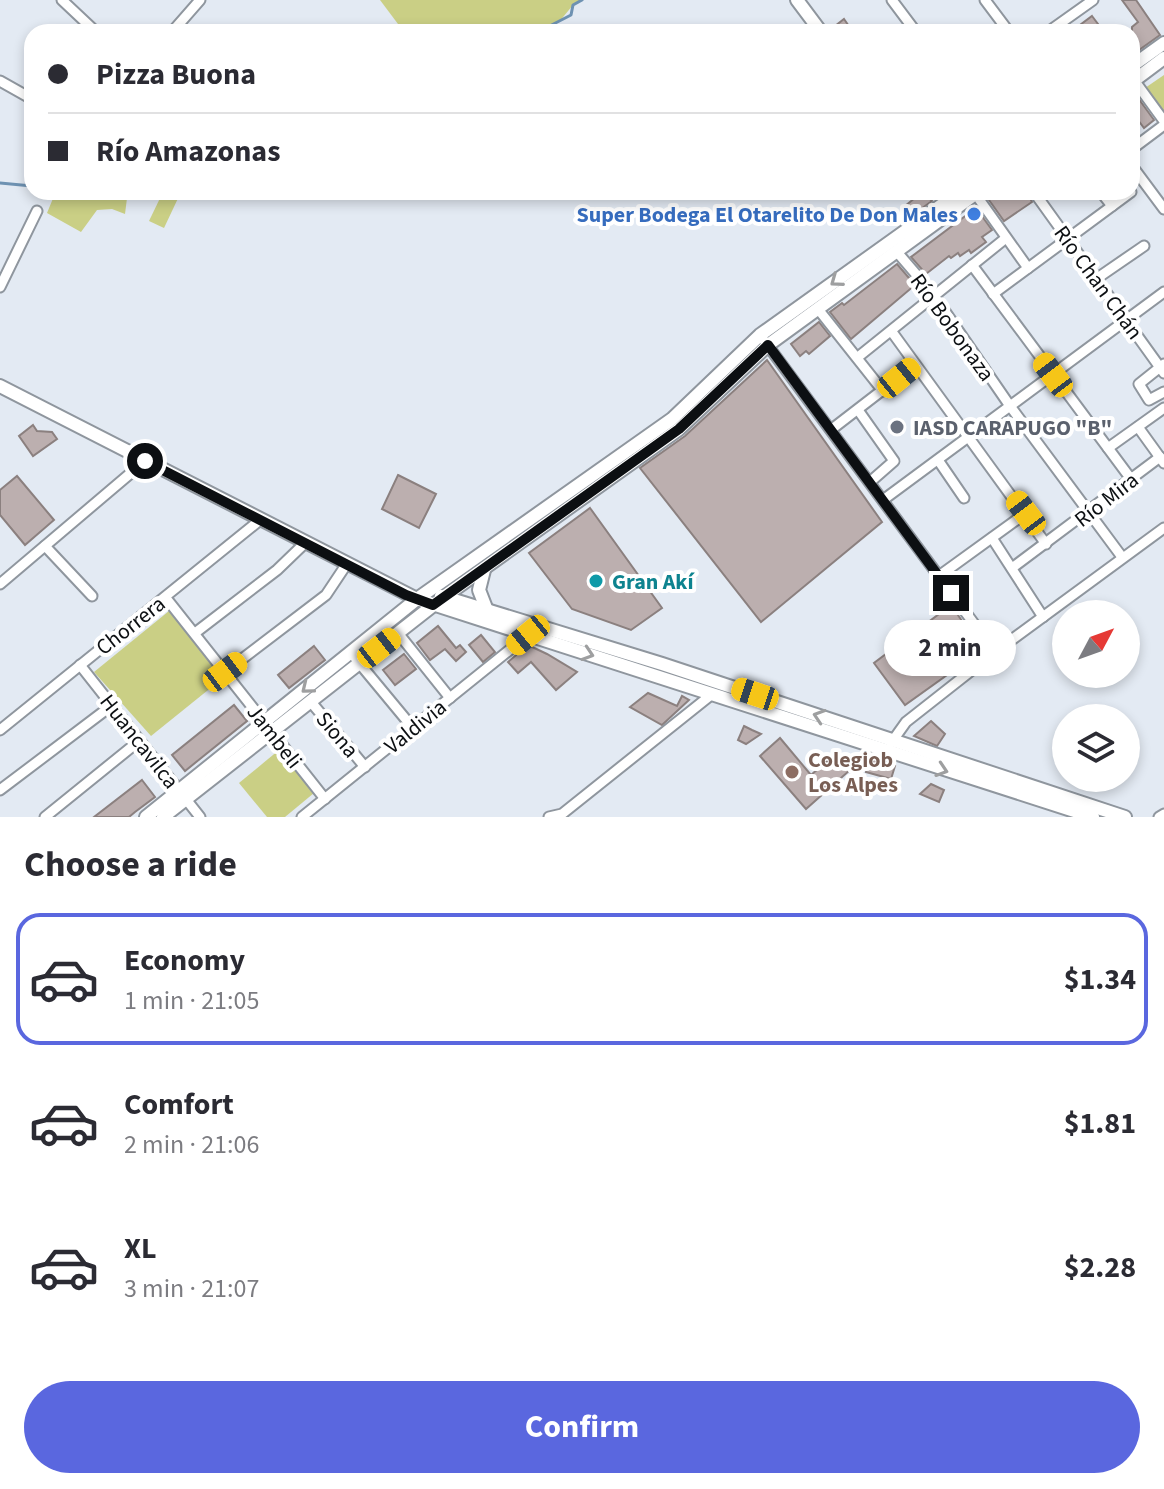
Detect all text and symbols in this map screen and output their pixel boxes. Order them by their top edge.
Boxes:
text: Pizza Buona [96,53,256,96]
text: Río Amazonas [96,130,280,173]
place label: Super Bodega El Otarelito De Don Males [576,199,958,231]
marker: Super Bodega El Otarelito De Don Males [965,205,983,223]
street label: Río Chan Chán [1046,219,1151,346]
street label: Río Bobonaza [902,267,1002,388]
one-way arrow [831,271,845,285]
car [1029,349,1077,401]
car [873,354,925,402]
place label: IASD CARAPUGO "B" [913,412,1112,444]
marker: IASD CARAPUGO "B" [888,418,906,436]
route start [127,443,163,479]
street label: Río Mira [1068,464,1146,535]
car [1002,487,1050,539]
place label: Gran Akí [612,566,695,598]
marker: Gran Akí [587,572,605,590]
route end [933,575,969,611]
street label: Chorrera [89,588,172,663]
north arrow [1052,600,1140,688]
map controls [1052,600,1140,792]
car [502,611,554,659]
callout: 2 min [885,621,1017,677]
car [353,624,405,672]
text: 2 min [918,629,982,666]
one-way arrow [580,645,594,661]
car [199,648,251,696]
car [728,675,782,713]
one-way arrow [302,678,317,693]
street label: Huancavilca [92,687,186,796]
street label: Valdivia [378,692,454,762]
street label: Jambeli [239,698,310,776]
street label: Siona [308,704,366,765]
button: layers [1052,704,1140,792]
one-way arrow [812,709,826,725]
place label: Colegiob Los Alpes [808,744,898,801]
one-way arrow [934,760,948,776]
marker: Colegiob Los Alpes [783,763,801,781]
text: Choose a ride [24,839,237,890]
text: Economy [124,939,245,982]
icon: car [28,943,100,1015]
text: $1.34 [1064,958,1136,1001]
text: 1 min · 21:05 [124,982,259,1019]
text: Comfort [124,1083,234,1126]
icon: car [28,1087,100,1159]
text: $1.81 [1064,1102,1136,1145]
text: 2 min · 21:06 [124,1126,259,1163]
text: XL [124,1227,157,1270]
icon: car [28,1231,100,1303]
text: $2.28 [1064,1246,1136,1289]
text: 3 min · 21:07 [124,1270,259,1307]
button: Confirm [24,1381,1140,1473]

